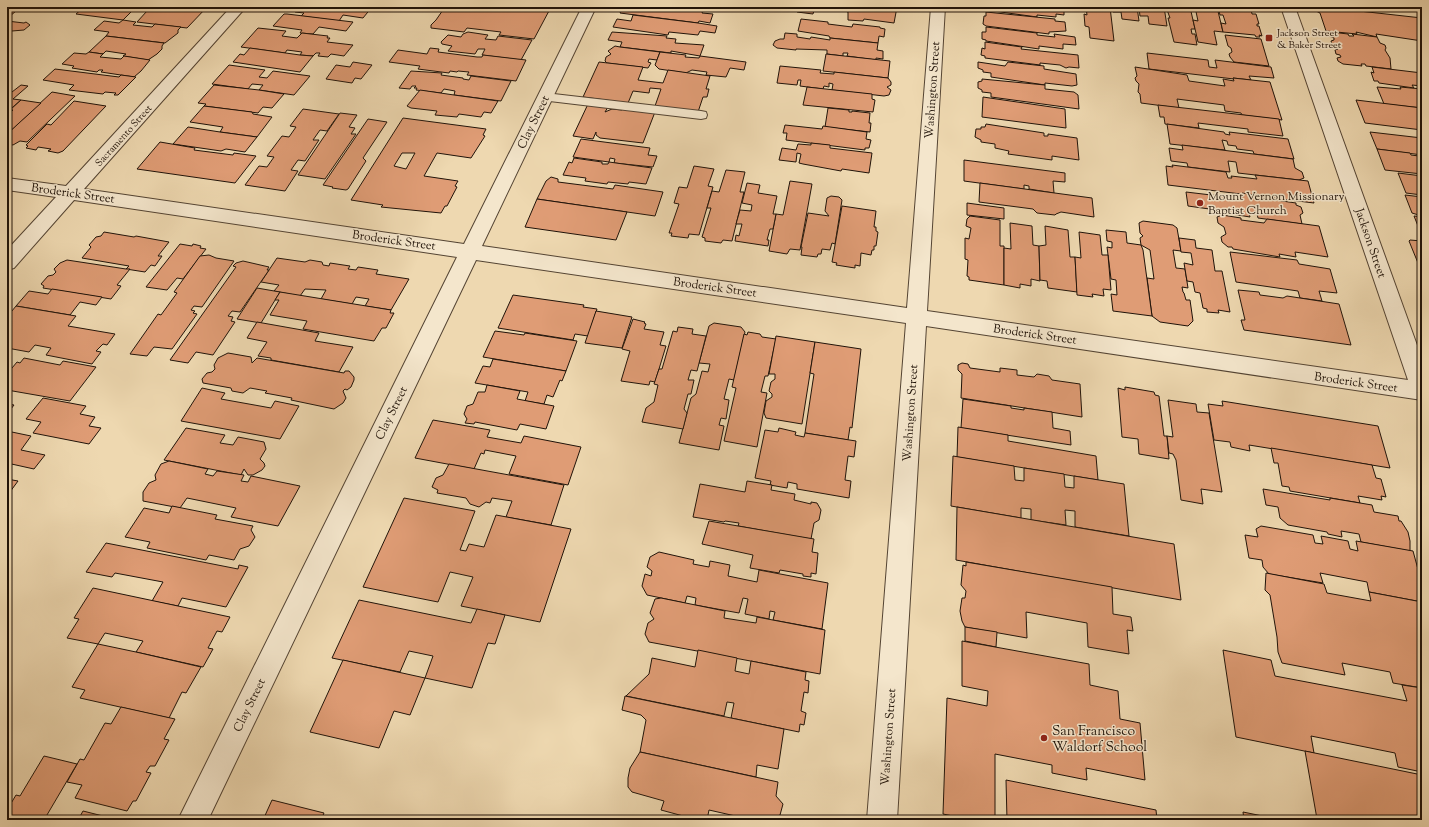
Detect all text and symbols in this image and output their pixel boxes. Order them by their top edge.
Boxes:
place label: Jackson Street & Baker Street [1276,26,1342,53]
marker: Jackson Street & Baker Street [1264,33,1274,43]
street label: Washington Street [921,41,945,139]
street label: Clay Street [513,92,555,152]
street label: Sacramento Street [92,101,156,170]
street label: Broderick Street [30,179,116,209]
place label: Mount Vernon Missionary Baptist Church [1208,188,1344,220]
marker: Mount Vernon Missionary Baptist Church [1195,198,1205,208]
street label: Jackson Street [1349,205,1390,281]
street label: Broderick Street [351,226,437,256]
street label: Broderick Street [672,273,758,303]
street label: Broderick Street [992,320,1078,350]
street label: Washington Street [899,364,923,462]
street label: Broderick Street [1313,368,1399,398]
street label: Clay Street [371,383,413,443]
street label: Clay Street [229,675,271,735]
street label: Washington Street [877,688,901,786]
place label: San Francisco Waldorf School [1052,722,1147,758]
marker: San Francisco Waldorf School [1039,733,1049,743]

